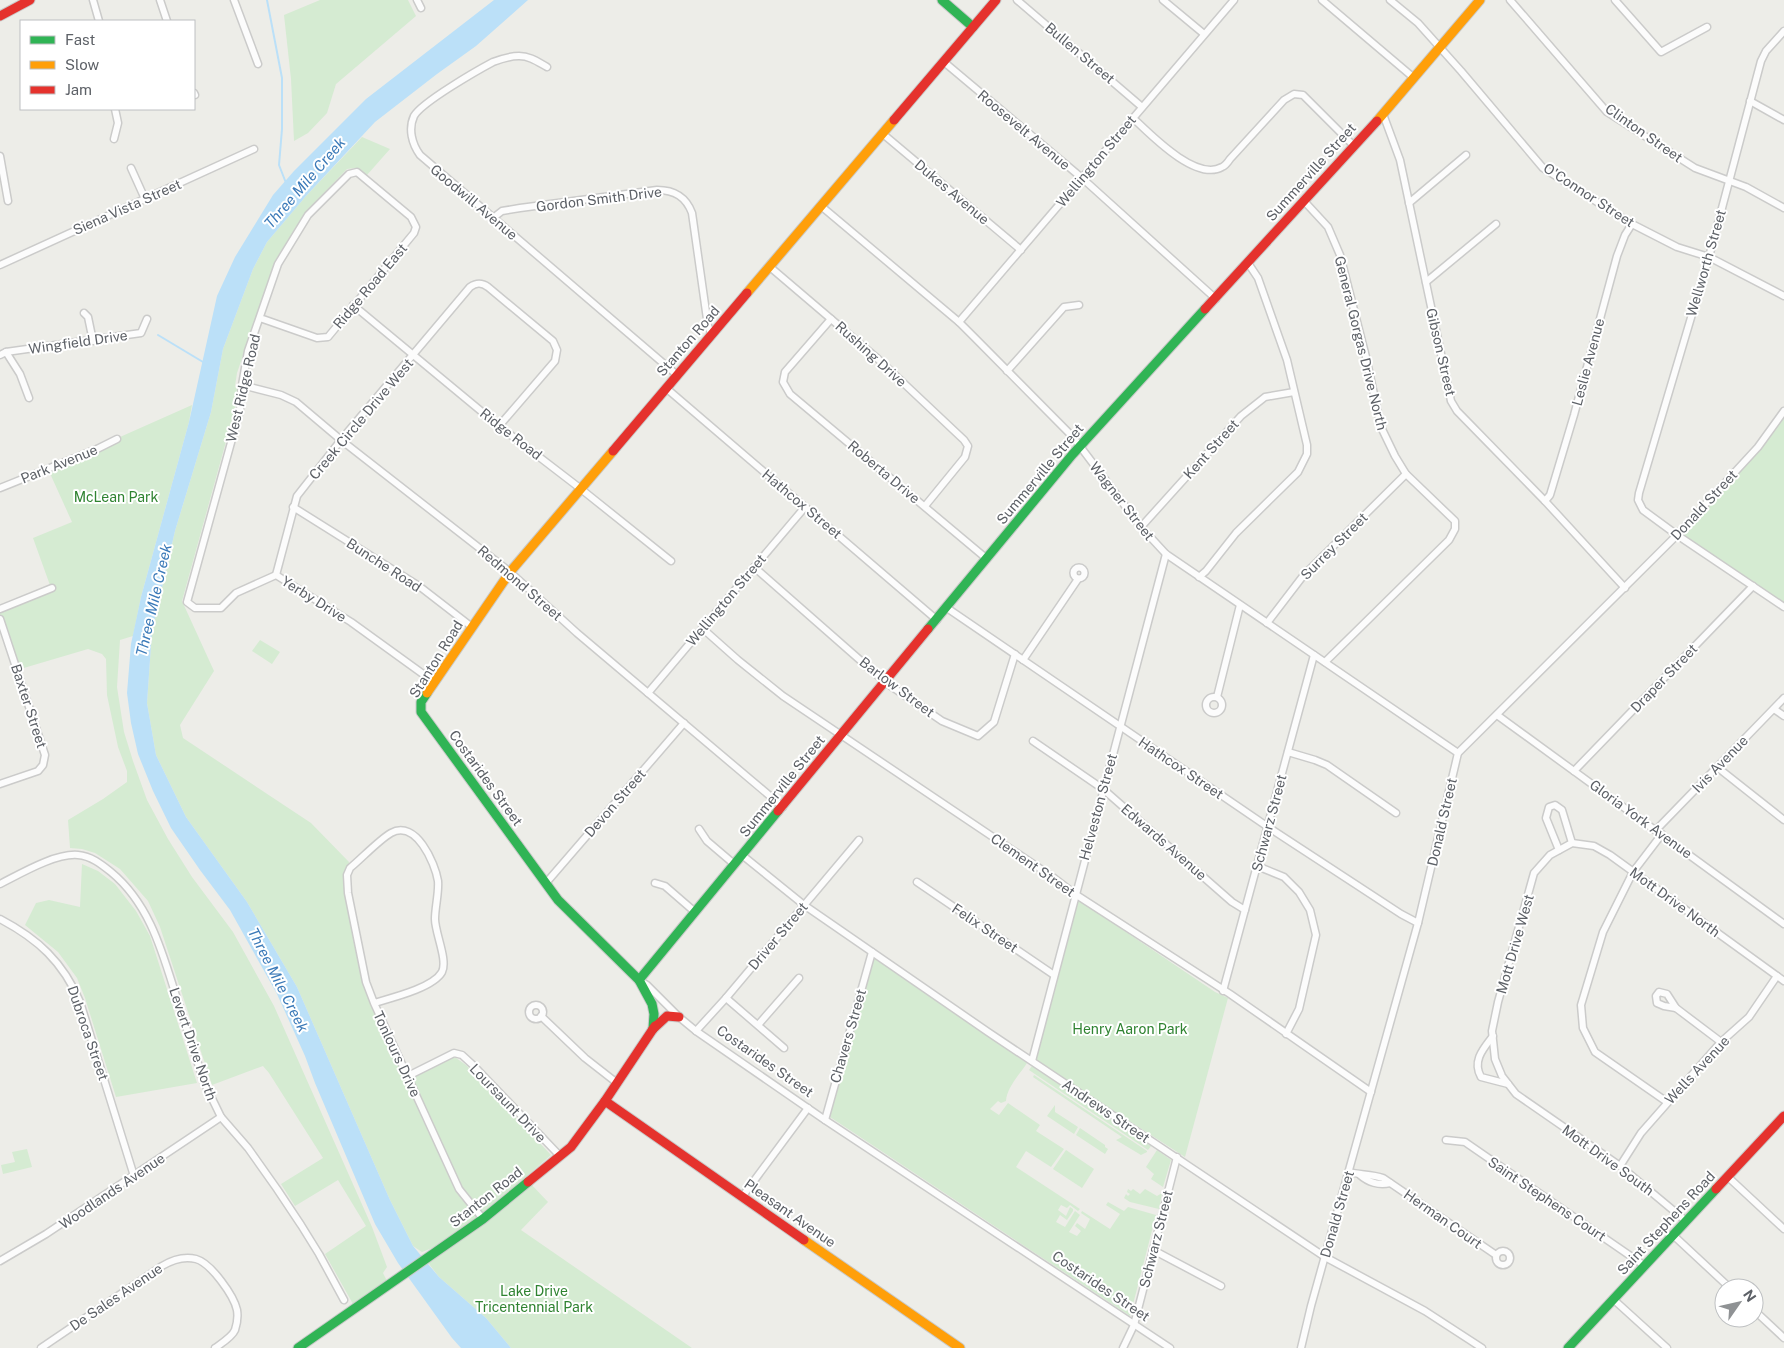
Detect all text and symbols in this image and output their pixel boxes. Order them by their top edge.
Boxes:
street label: Bullen Street [1042,19,1118,87]
legend [20,20,195,110]
text: Fast [65,31,95,48]
text: Slow [65,56,100,73]
text: Jam [65,81,92,98]
street label: Roosevelt Avenue [975,87,1073,173]
street label: Clinton Street [1602,100,1686,166]
street label: Wellington Street [1053,112,1139,210]
street label: Summerville Street [1263,120,1359,224]
water label: Three Mile Creek [261,133,349,232]
street label: Dukes Avenue [912,156,992,228]
street label: O'Connor Street [1541,160,1637,230]
street label: Goodwill Avenue [427,161,521,243]
street label: Siena Vista Street [70,176,184,238]
street label: Gordon Smith Drive [535,183,663,215]
street label: Wellworth Street [1683,208,1729,318]
street label: Ridge Road East [330,240,410,332]
street label: General Gorgas Drive North [1332,254,1390,432]
street label: Stanton Road [653,303,723,379]
street label: Gibson Street [1423,307,1459,397]
street label: Leslie Avenue [1569,317,1607,407]
street label: Rushing Drive [832,318,910,390]
street label: Wingfield Drive [27,327,129,357]
street label: West Ridge Road [223,332,263,444]
street label: Creek Circle Drive West [306,355,416,483]
street label: Ridge Road [477,405,545,463]
street label: Kent Street [1180,416,1242,482]
street label: Summerville Street [993,421,1087,527]
street label: Roberta Drive [845,437,923,507]
street label: Park Avenue [18,441,100,487]
street label: Wagner Street [1086,459,1158,543]
street label: Hathcox Street [759,466,845,542]
street label: Donald Street [1667,467,1741,543]
park label: McLean Park [74,489,158,505]
street label: Surrey Street [1297,509,1371,583]
street label: Bunche Road [344,535,424,595]
water label: Three Mile Creek [132,541,175,658]
street label: Redmond Street [475,542,565,624]
street label: Wellington Street [683,551,769,649]
street label: Yerby Drive [279,573,350,625]
street label: Stanton Road [406,618,466,700]
street label: Draper Street [1627,641,1701,715]
street label: Barlow Street [856,654,938,720]
street label: Baxter Street [8,662,50,750]
street label: Costarides Street [446,727,526,829]
street label: Summerville Street [736,732,828,840]
street label: Ivis Avenue [1689,732,1751,796]
street label: Hathcox Street [1136,734,1226,802]
street label: Helveston Street [1076,752,1120,862]
street label: Devon Street [581,766,649,840]
street label: Schwarz Street [1248,773,1290,873]
street label: Donald Street [1424,776,1460,868]
street label: Gloria York Avenue [1587,777,1695,862]
street label: Edwards Avenue [1118,801,1210,883]
street label: Clement Street [988,830,1078,900]
street label: Mott Drive North [1627,864,1723,940]
street label: Mott Drive West [1493,892,1537,996]
street label: Driver Street [745,899,811,973]
street label: Felix Street [949,900,1021,956]
water label: Three Mile Creek [245,925,312,1036]
street label: Dubroca Street [64,984,112,1082]
street label: Levert Drive North [166,985,220,1103]
street label: Chavers Street [827,987,869,1085]
street label: Tonlours Drive [370,1009,424,1099]
park label: Henry Aaron Park [1072,1021,1188,1037]
street label: Costarides Street [714,1022,816,1100]
street label: Wells Avenue [1661,1033,1733,1107]
street label: Loursaunt Drive [467,1061,549,1145]
street label: Andrews Street [1059,1076,1153,1146]
street label: Mott Drive South [1559,1121,1657,1199]
street label: Woodlands Avenue [56,1150,168,1232]
street label: Saint Stephens Court [1485,1154,1609,1244]
street label: Stanton Road [446,1164,526,1230]
street label: Saint Stephens Road [1614,1168,1718,1278]
street label: Donald Street [1317,1169,1357,1259]
street label: Pleasant Avenue [741,1176,839,1251]
street label: Herman Court [1401,1186,1485,1252]
street label: Schwarz Street [1136,1189,1176,1289]
street label: Costarides Street [1049,1247,1153,1325]
street label: De Sales Avenue [67,1260,165,1334]
north arrow [1714,1278,1764,1328]
park label: Lake Drive Tricentennial Park [475,1283,593,1315]
text: N [1740,1287,1759,1305]

